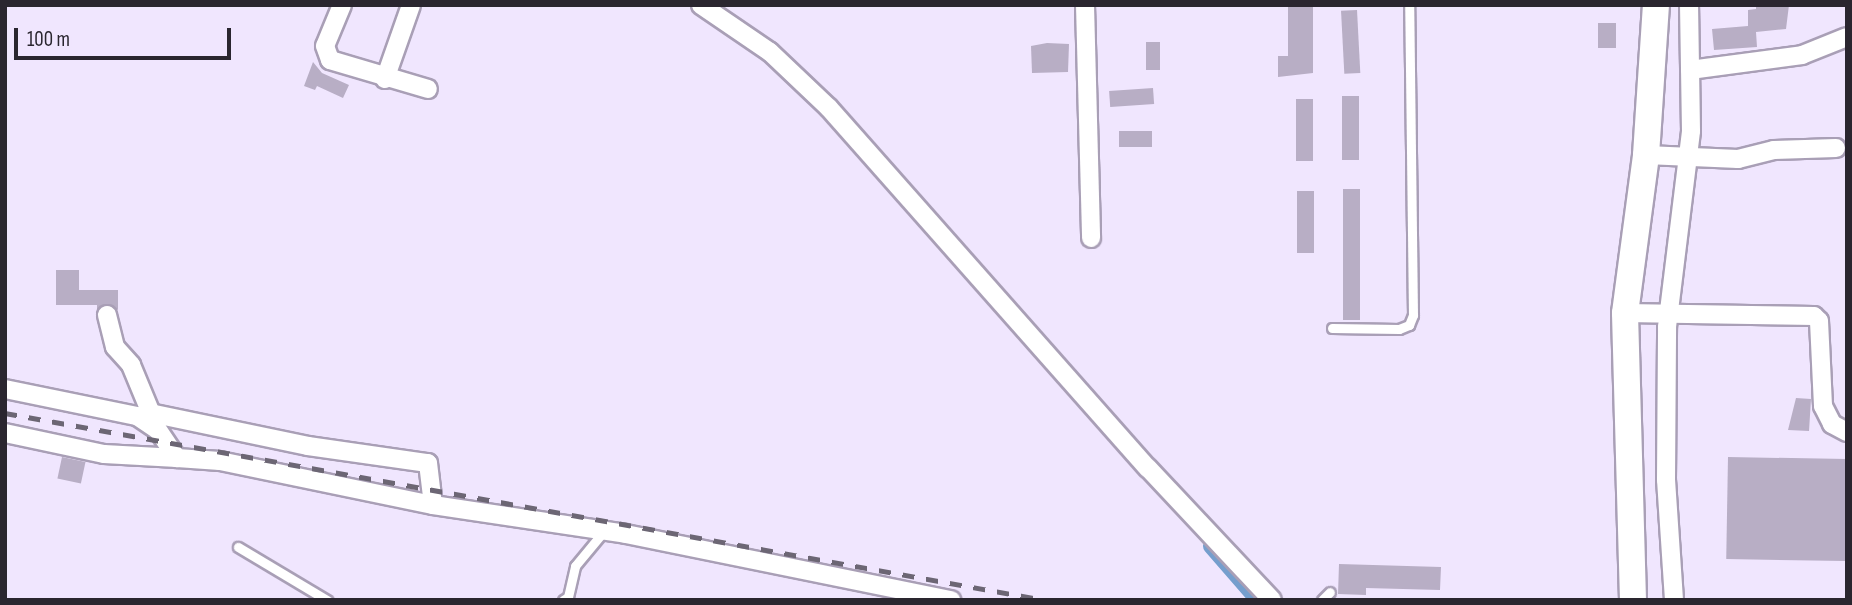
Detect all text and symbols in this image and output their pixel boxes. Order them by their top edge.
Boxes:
scale bar [18,14,234,58]
text: 100 m [27,27,70,52]

